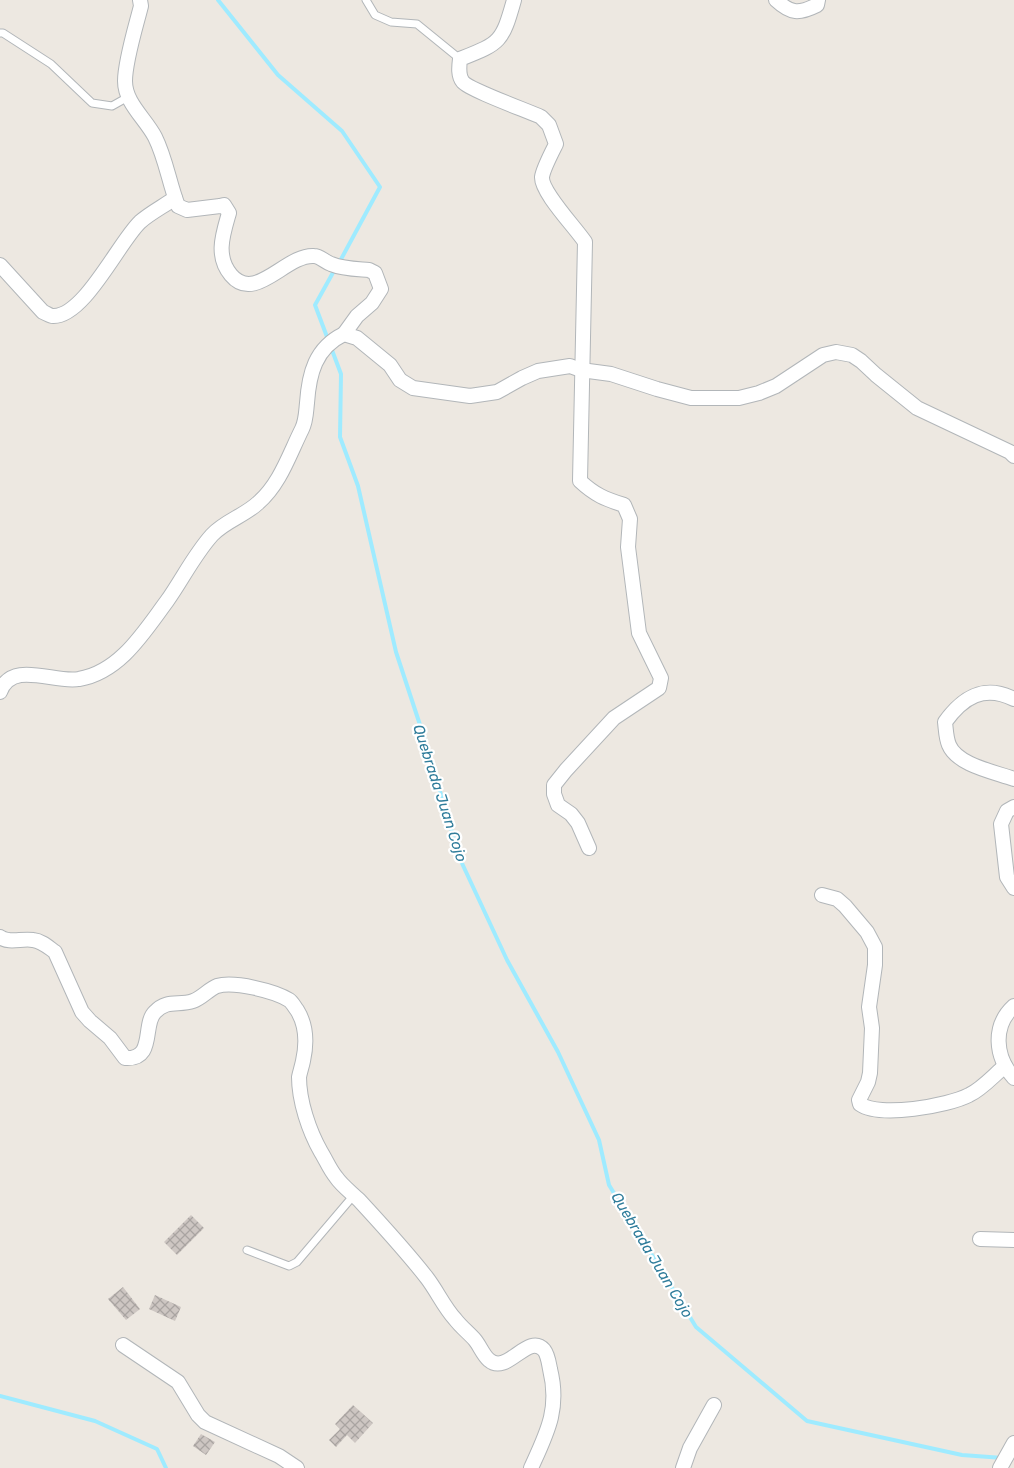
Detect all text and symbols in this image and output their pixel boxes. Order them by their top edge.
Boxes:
water label: Quebrada Juan Cojo [409,722,471,864]
water label: Quebrada Juan Cojo [607,1189,697,1322]

